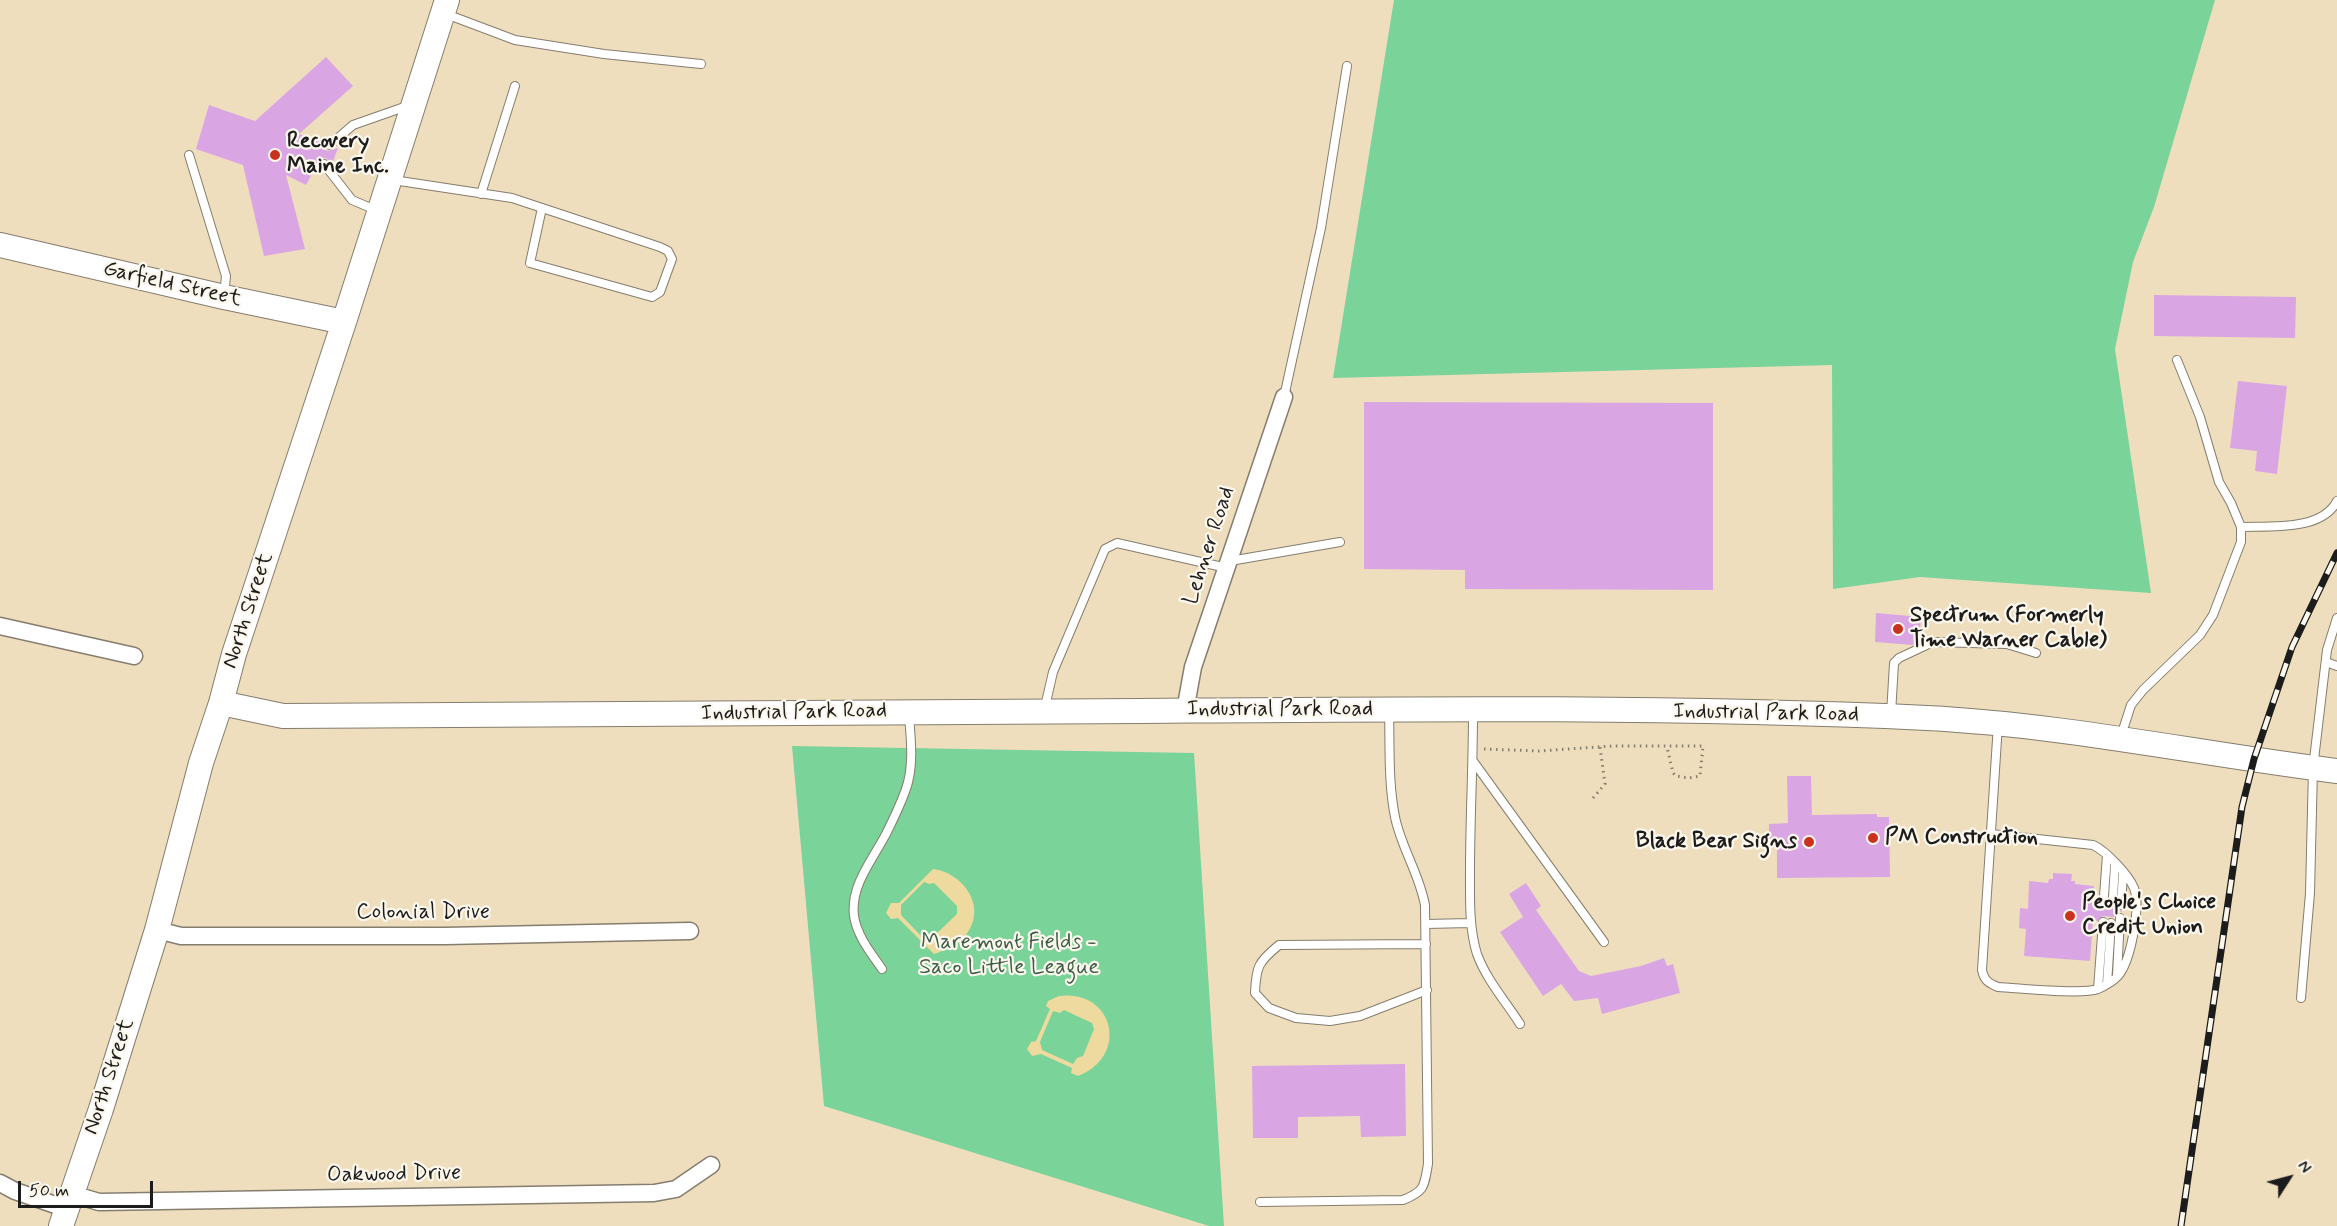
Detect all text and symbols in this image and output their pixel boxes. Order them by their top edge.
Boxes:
place label: Recovery Maine Inc. [287,129,389,180]
marker: Recovery Maine Inc. [268,148,282,162]
street label: Garfield Street [100,256,244,314]
street label: Lehner Road [1179,484,1241,608]
street label: North Street [218,550,280,672]
place label: Spectrum (Formerly Time Warner Cable) [1910,603,2107,654]
marker: Spectrum (Formerly Time Warner Cable) [1891,622,1905,636]
street label: Industrial Park Road [1187,697,1373,723]
street label: Industrial Park Road [701,698,887,728]
street label: Industrial Park Road [1673,699,1859,729]
place label: PM Construction [1885,825,2038,851]
place label: Black Bear Signs [1636,829,1797,855]
marker: PM Construction [1866,831,1880,845]
marker: Black Bear Signs [1802,835,1816,849]
place label: People's Choice Credit Union [2082,890,2216,942]
street label: Colonial Drive [356,900,490,926]
marker: People's Choice Credit Union [2063,909,2077,923]
park label: Maremont Fields - Saco Little League [919,930,1099,981]
street label: North Street [79,1016,141,1138]
north arrow [2259,1148,2319,1208]
text: N [2292,1157,2316,1178]
street label: Oakwood Drive [327,1161,461,1189]
scale bar [21,1169,156,1207]
text: 50 m [29,1179,69,1203]

